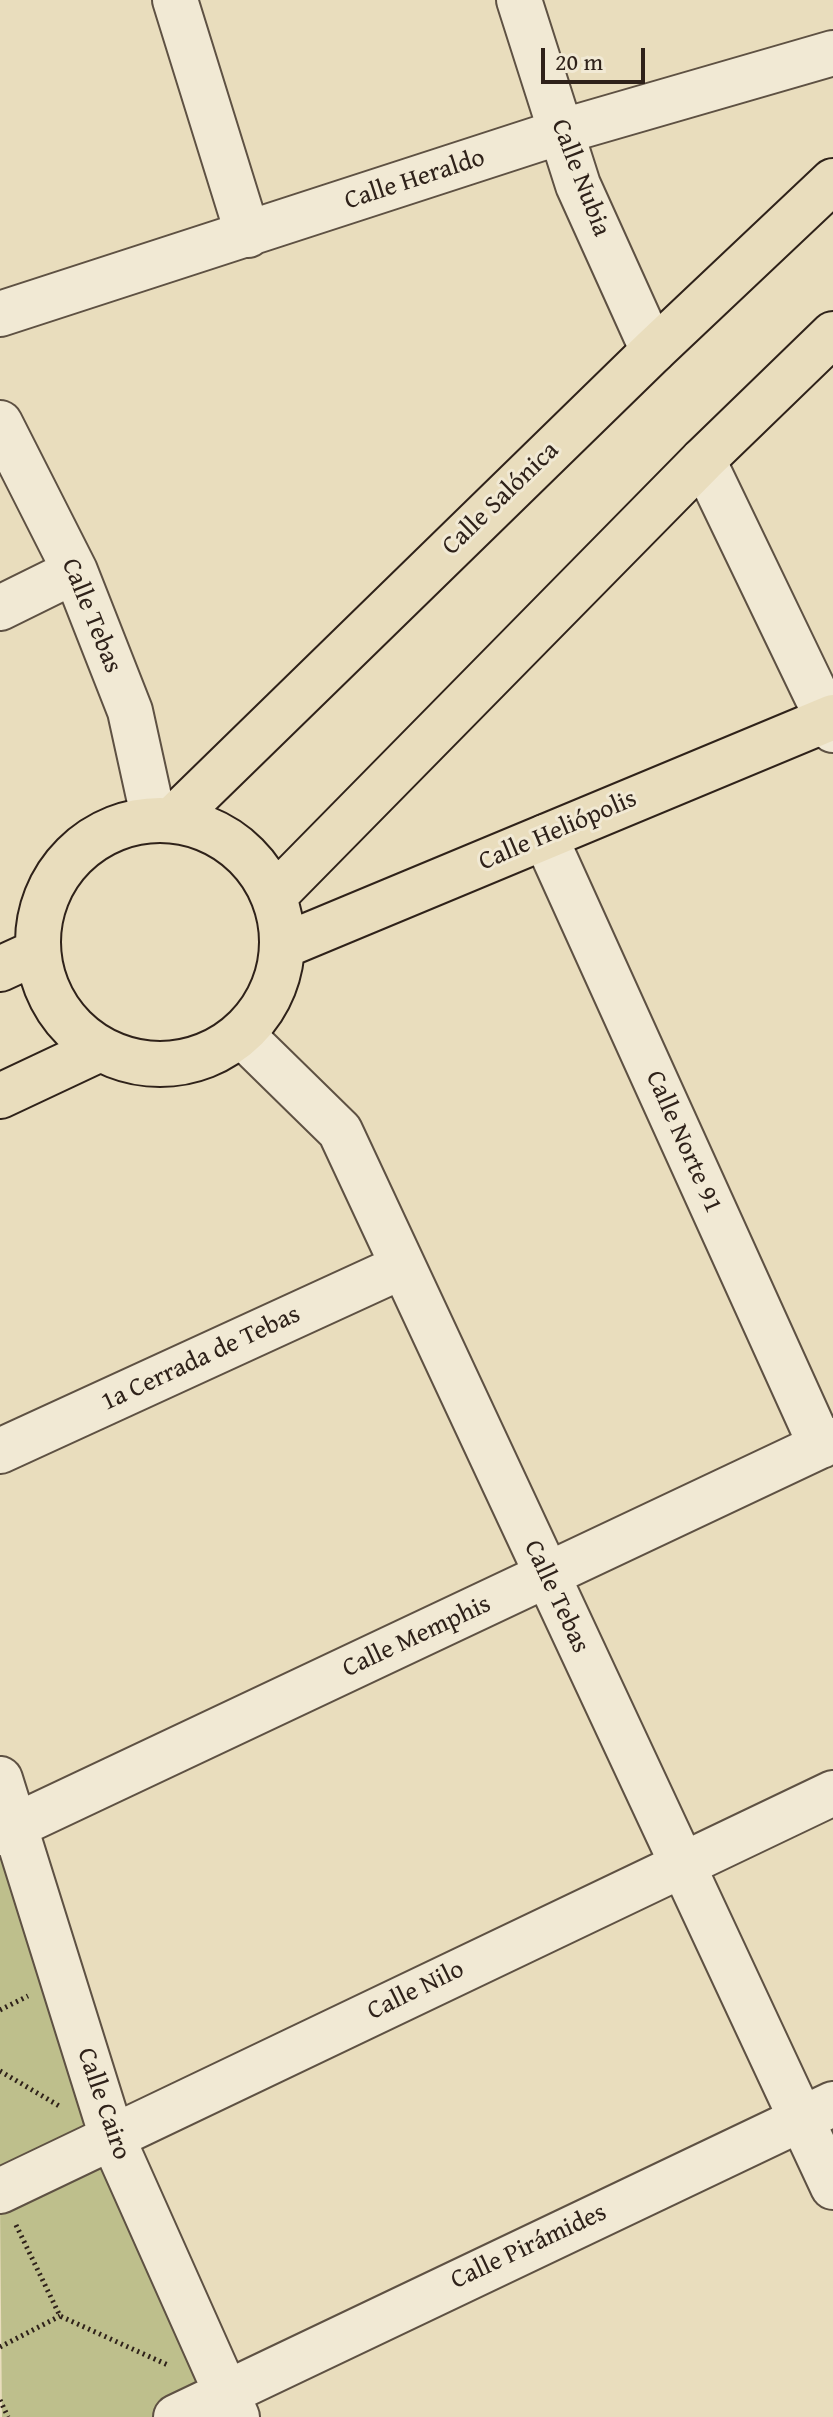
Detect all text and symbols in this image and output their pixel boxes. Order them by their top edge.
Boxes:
scale bar [545,32,649,82]
text: 20 m [555,44,603,79]
street label: Calle Nubia [543,115,617,241]
street label: Calle Heraldo [341,143,489,217]
street label: Calle Salónica [436,436,566,562]
street label: Calle Tebas [54,554,128,678]
street label: Calle Heliópolis [474,784,642,878]
street label: Calle Norte 91 [638,1066,728,1218]
street label: 1a Cerrada de Tebas [97,1299,305,1419]
street label: Calle Tebas [516,1536,596,1658]
street label: Calle Memphis [338,1589,496,1685]
street label: Calle Nilo [363,1954,469,2028]
street label: Calle Cairo [69,2044,137,2164]
street label: Calle Pirámides [446,2197,612,2297]

